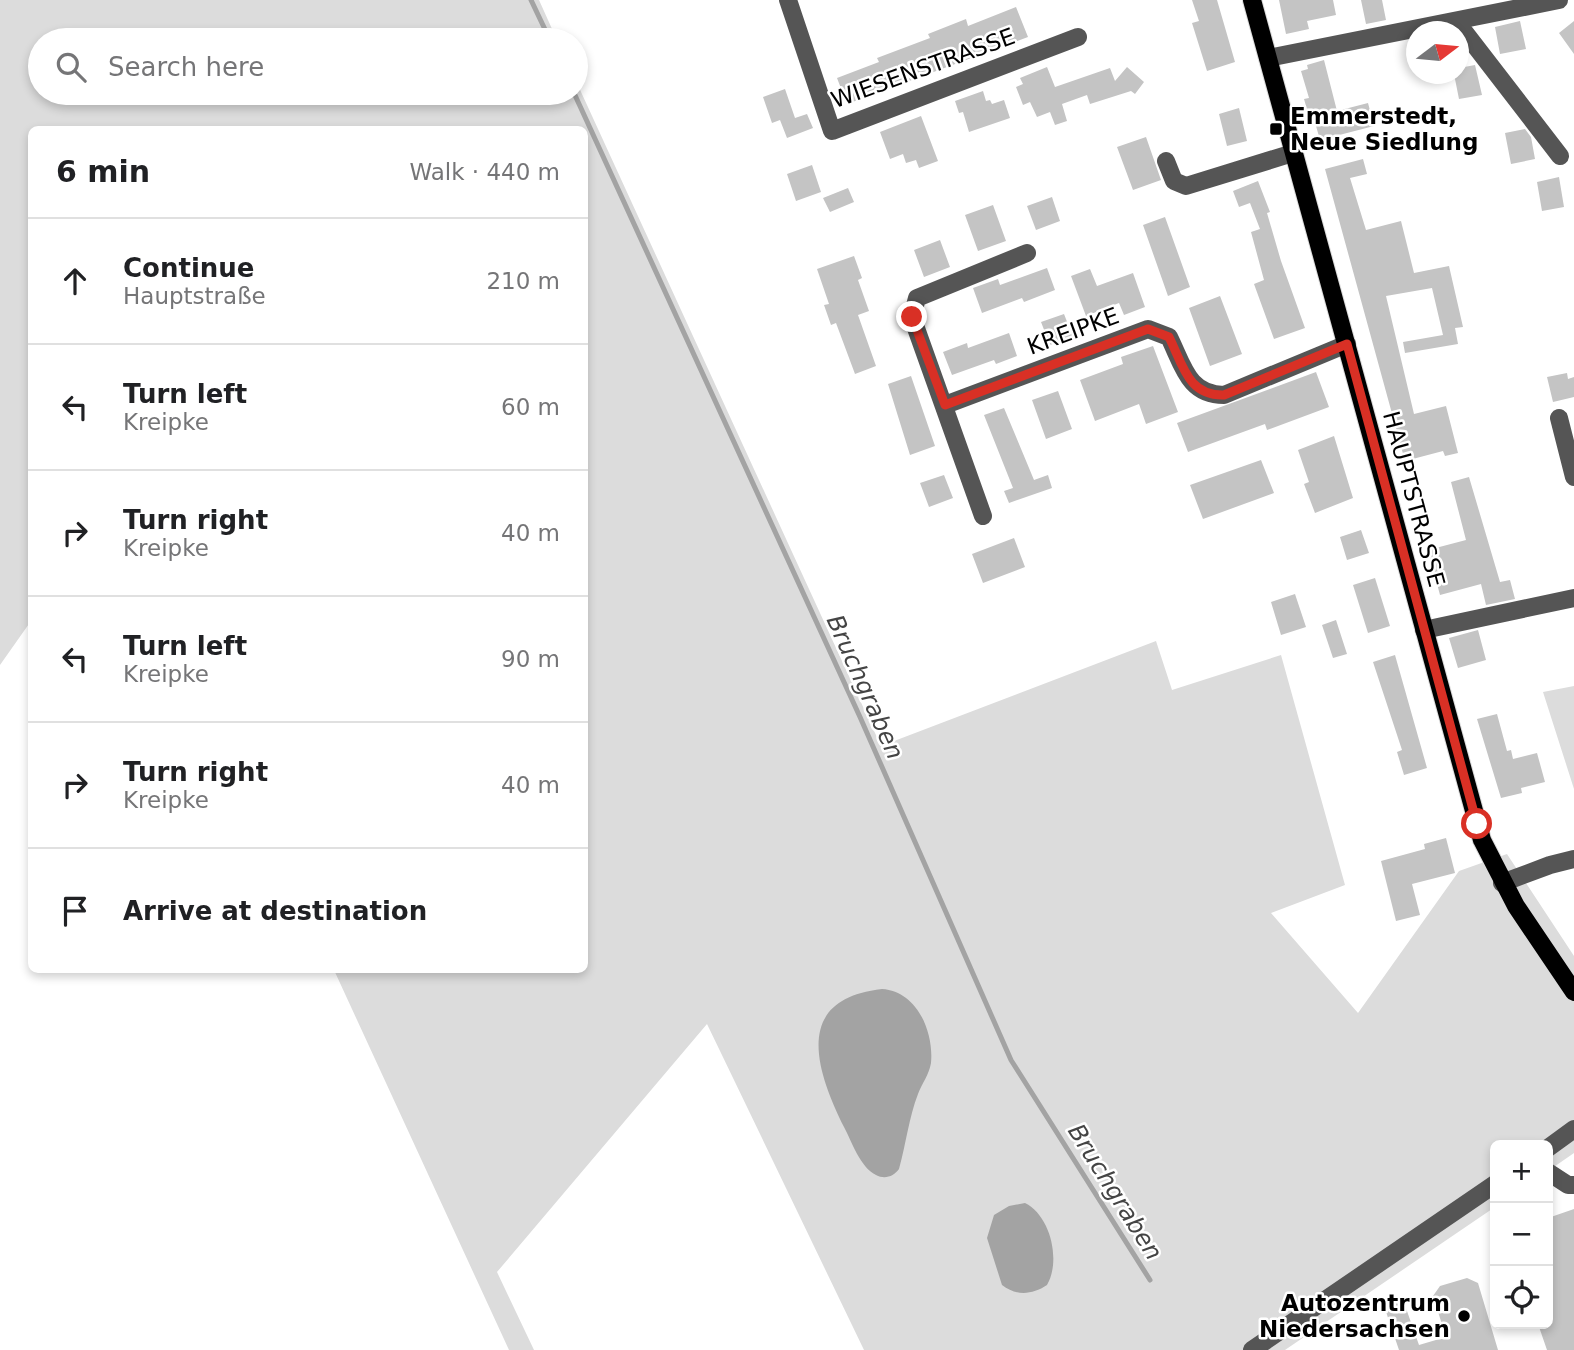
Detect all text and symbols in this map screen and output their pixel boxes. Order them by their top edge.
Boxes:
north arrow [1406,21,1469,84]
street label: WIESENSTRASSE [828,23,1018,113]
search box [28,28,588,105]
icon: search [52,48,90,86]
text: Search here [108,52,264,82]
place label: Emmerstedt, Neue Siedlung [1290,103,1478,155]
marker: Emmerstedt, Neue Siedlung [1268,121,1284,137]
text: 6 min [56,154,150,189]
text: Walk · 440 m [409,159,560,185]
text: Continue [123,253,254,283]
icon: ahead [56,262,94,300]
text: 210 m [486,268,560,294]
text: Hauptstraße [123,283,266,309]
route end [896,301,927,332]
street label: KREIPKE [1024,302,1122,360]
text: Turn left [123,379,247,409]
icon: left [56,388,94,426]
text: 60 m [501,394,560,420]
street label: HAUPTSTRASSE [1378,408,1450,590]
text: Kreipke [123,409,209,435]
text: Turn right [123,505,268,535]
icon: right [56,514,94,552]
text: 40 m [501,520,560,546]
text: Kreipke [123,535,209,561]
water label: Bruchgraben [821,611,909,763]
text: Turn left [123,631,247,661]
icon: left [56,640,94,678]
text: 90 m [501,646,560,672]
text: Kreipke [123,661,209,687]
text: Turn right [123,757,268,787]
icon: right [56,766,94,804]
text: 40 m [501,772,560,798]
text: Kreipke [123,787,209,813]
route start [1461,808,1492,839]
icon: arrive [56,892,94,930]
text: Arrive at destination [123,896,427,926]
water label: Bruchgraben [1062,1119,1168,1265]
map controls [1490,1140,1553,1329]
button: + [1490,1140,1553,1203]
button: − [1490,1203,1553,1266]
button: locate [1490,1266,1553,1329]
place label: Autozentrum Niedersachsen [1259,1290,1450,1342]
marker: Autozentrum Niedersachsen [1456,1308,1472,1324]

